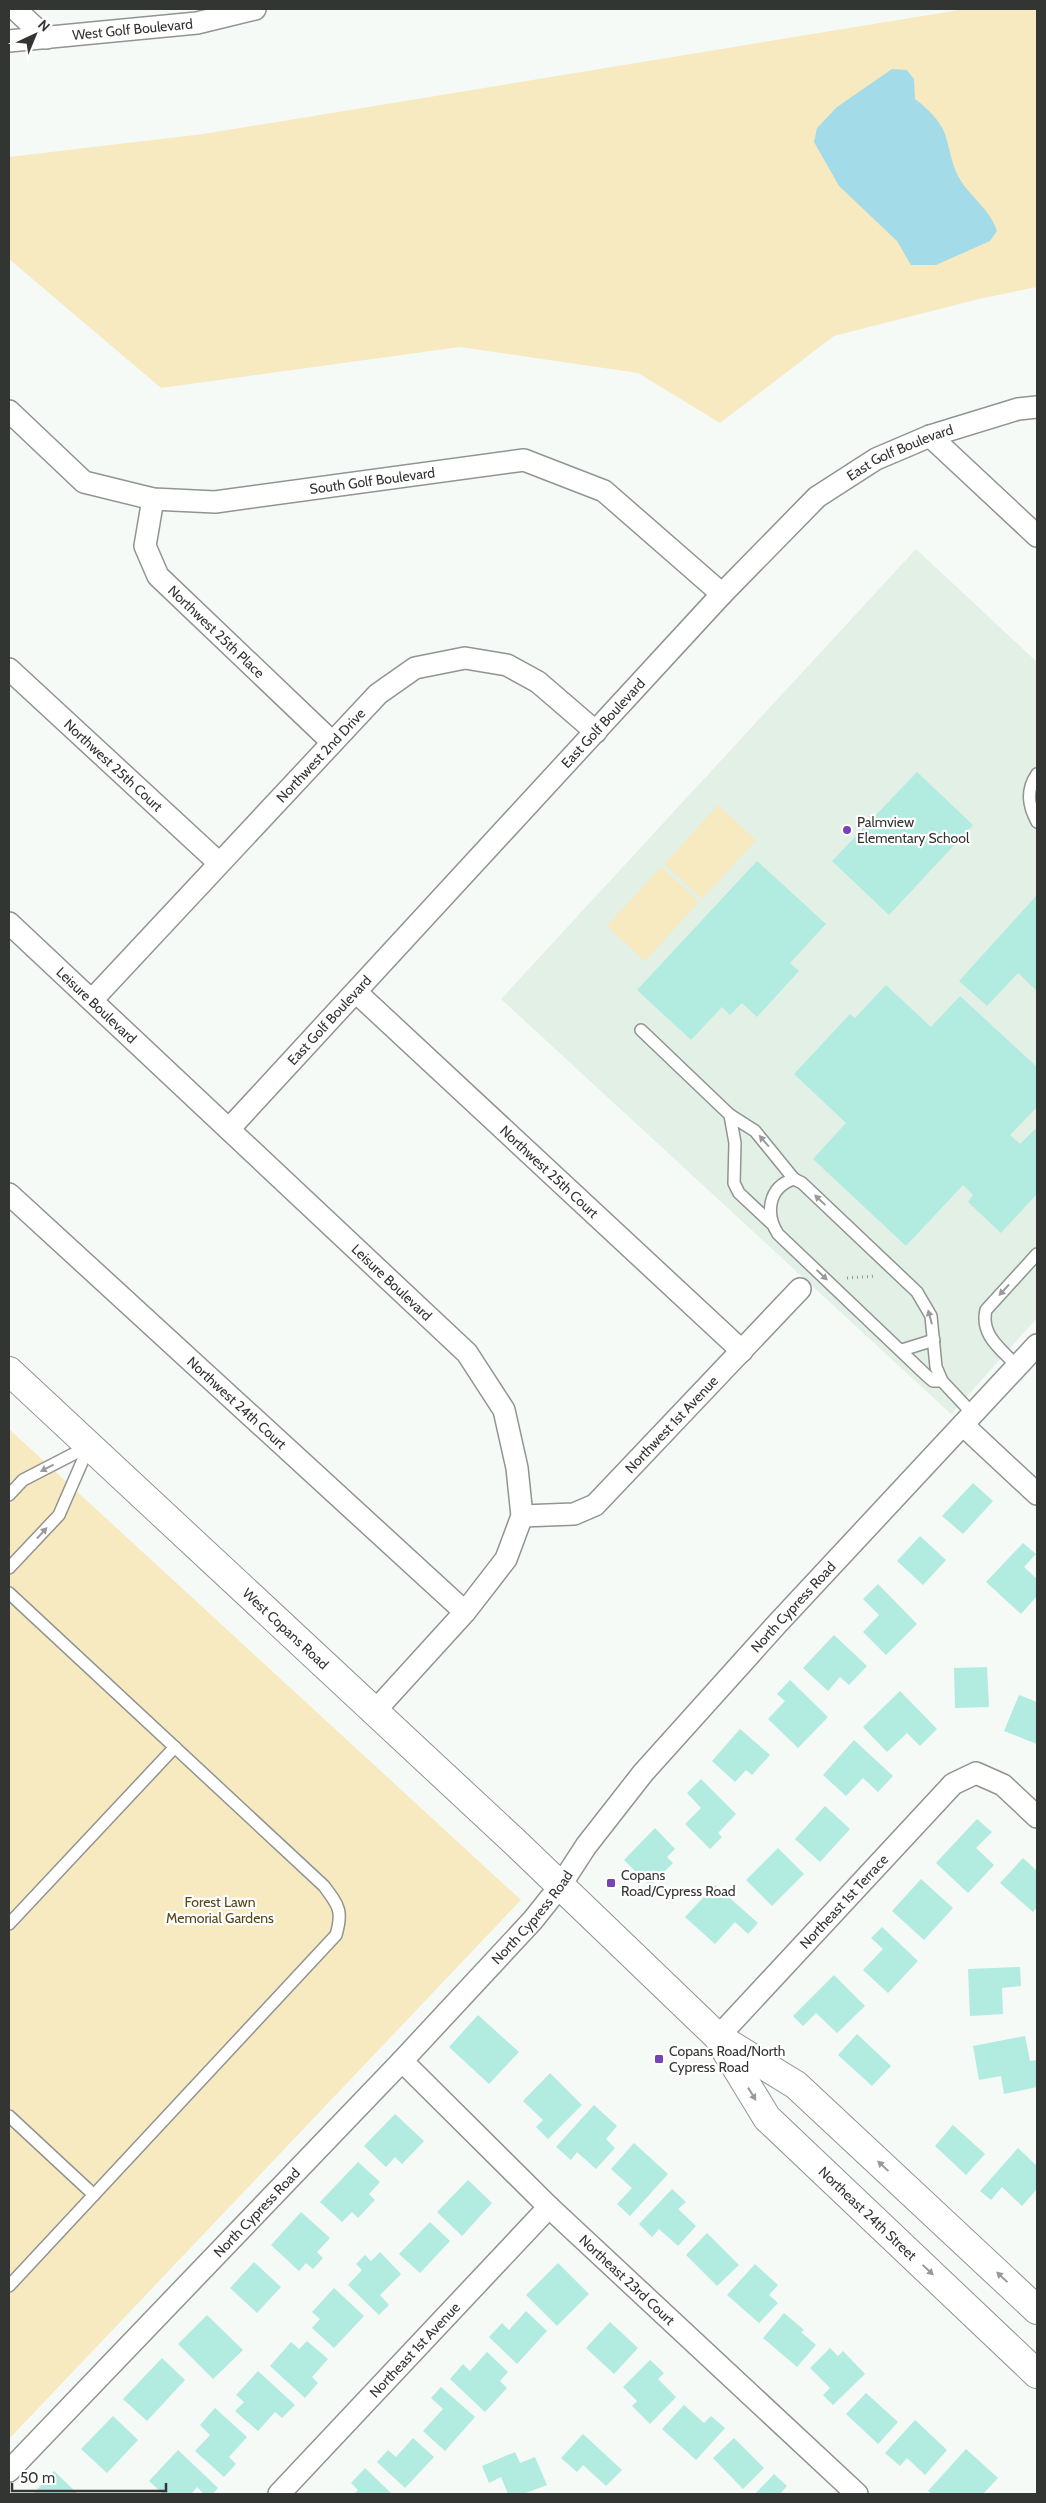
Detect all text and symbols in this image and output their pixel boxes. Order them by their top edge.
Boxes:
north arrow [10,10,60,60]
street label: West Golf Boulevard [71,14,194,44]
text: N [34,16,54,36]
street label: East Golf Boulevard [843,420,955,485]
street label: South Golf Boulevard [308,463,436,498]
street label: Northwest 25th Place [164,581,268,682]
street label: East Golf Boulevard [557,674,649,772]
street label: Northwest 2nd Drive [272,704,369,806]
street label: Northwest 25th Court [60,715,167,816]
place label: Palmview Elementary School [857,813,970,847]
marker: Palmview Elementary School [841,824,853,836]
street label: Leisure Boulevard [52,963,141,1047]
street label: East Golf Boulevard [283,972,375,1069]
street label: Northwest 25th Court [496,1122,603,1222]
one-way arrow [758,1135,769,1148]
one-way arrow [815,1194,827,1206]
street label: Leisure Boulevard [348,1240,436,1325]
one-way arrow [816,1269,828,1281]
one-way arrow [998,1283,1010,1295]
one-way arrow [926,1309,934,1324]
street label: Northwest 24th Court [183,1353,290,1453]
street label: Northwest 1st Avenue [621,1372,722,1477]
one-way arrow [40,1464,54,1472]
one-way arrow [36,1527,48,1539]
street label: North Cypress Road [747,1558,840,1656]
street label: West Copans Road [239,1584,333,1673]
street label: Northeast 1st Terrace [796,1850,892,1952]
place label: Copans Road/Cypress Road [621,1866,736,1900]
street label: North Cypress Road [488,1867,577,1968]
marker: Copans Road/Cypress Road [605,1877,617,1889]
park label: Forest Lawn Memorial Gardens [166,1893,274,1927]
place label: Copans Road/North Cypress Road [669,2042,785,2076]
marker: Copans Road/North Cypress Road [653,2053,665,2065]
one-way arrow [748,2087,757,2100]
one-way arrow [877,2160,889,2172]
street label: Northeast 24th Street [815,2163,921,2264]
street label: North Cypress Road [210,2164,304,2261]
street label: Northeast 23rd Court [575,2231,679,2329]
one-way arrow [922,2264,934,2276]
one-way arrow [996,2271,1008,2283]
street label: Northeast 1st Avenue [366,2298,464,2401]
scale bar [12,2460,166,2492]
text: 50 m [20,2469,55,2487]

